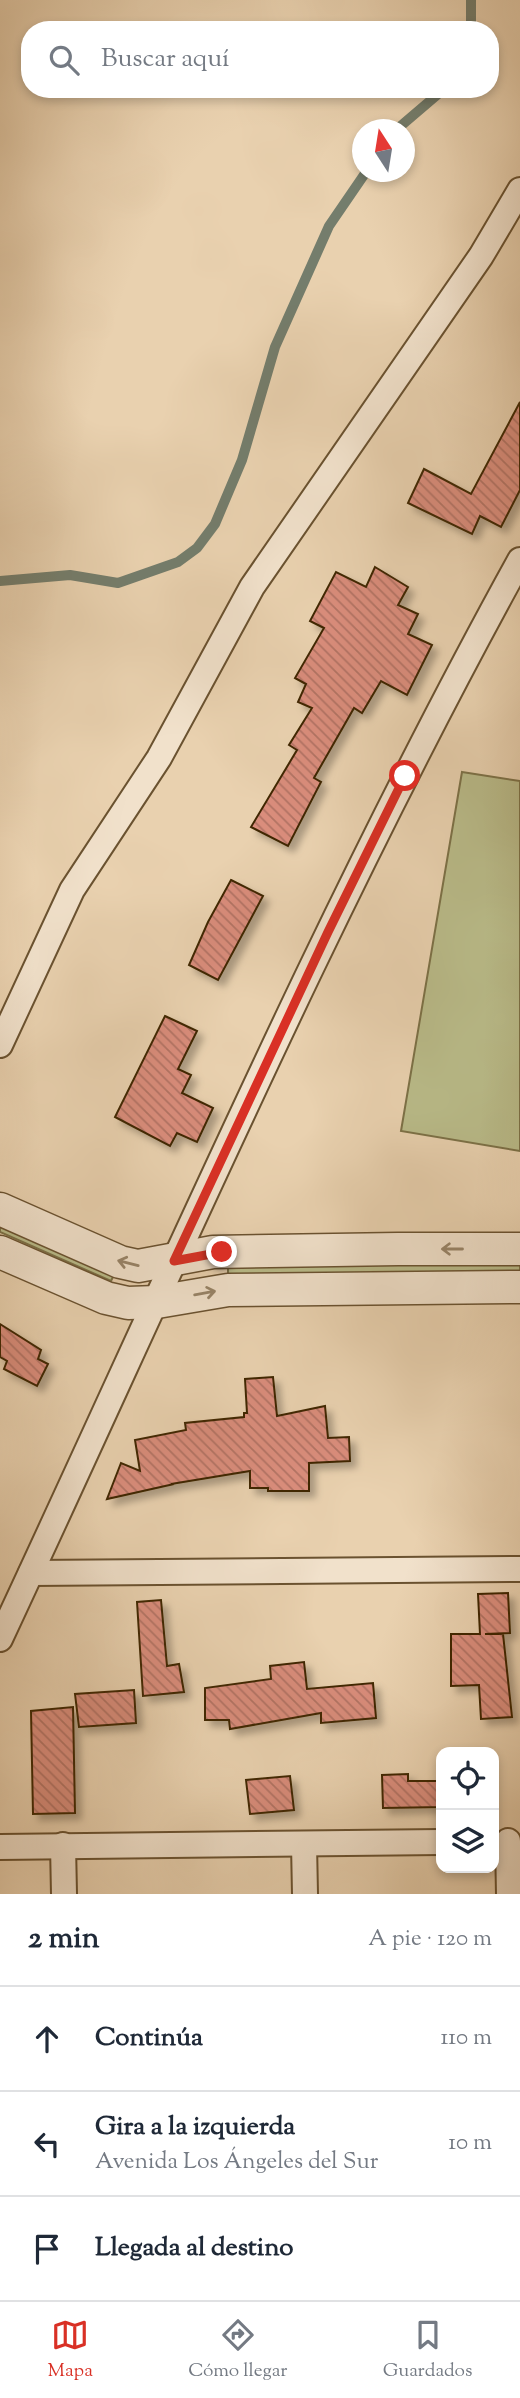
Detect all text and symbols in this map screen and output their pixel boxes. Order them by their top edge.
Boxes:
search box [21,21,499,98]
icon: search [45,41,83,79]
text: Buscar aquí [101,41,230,78]
north arrow [352,119,415,182]
route start [389,760,420,791]
route end [206,1236,237,1267]
one-way arrow [441,1242,464,1256]
one-way arrow [117,1256,140,1269]
one-way arrow [193,1286,215,1300]
map controls [436,1747,499,1873]
button: locate [436,1747,499,1810]
button: layers [436,1810,499,1873]
text: 2 min [28,1918,100,1961]
text: A pie · 120 m [368,1923,492,1956]
icon: ahead [28,2020,66,2058]
text: Continúa [95,2020,203,2057]
text: 110 m [441,2022,492,2055]
text: Gira a la izquierda [95,2109,295,2146]
icon: left [28,2125,66,2163]
text: 10 m [448,2127,492,2160]
text: Avenida Los Ángeles del Sur [95,2146,378,2179]
icon: arrive [28,2230,66,2268]
text: Llegada al destino [95,2230,293,2267]
tab: Mapa [48,2316,93,2385]
tab: Cómo llegar [188,2316,287,2385]
tab: Guardados [383,2316,472,2385]

